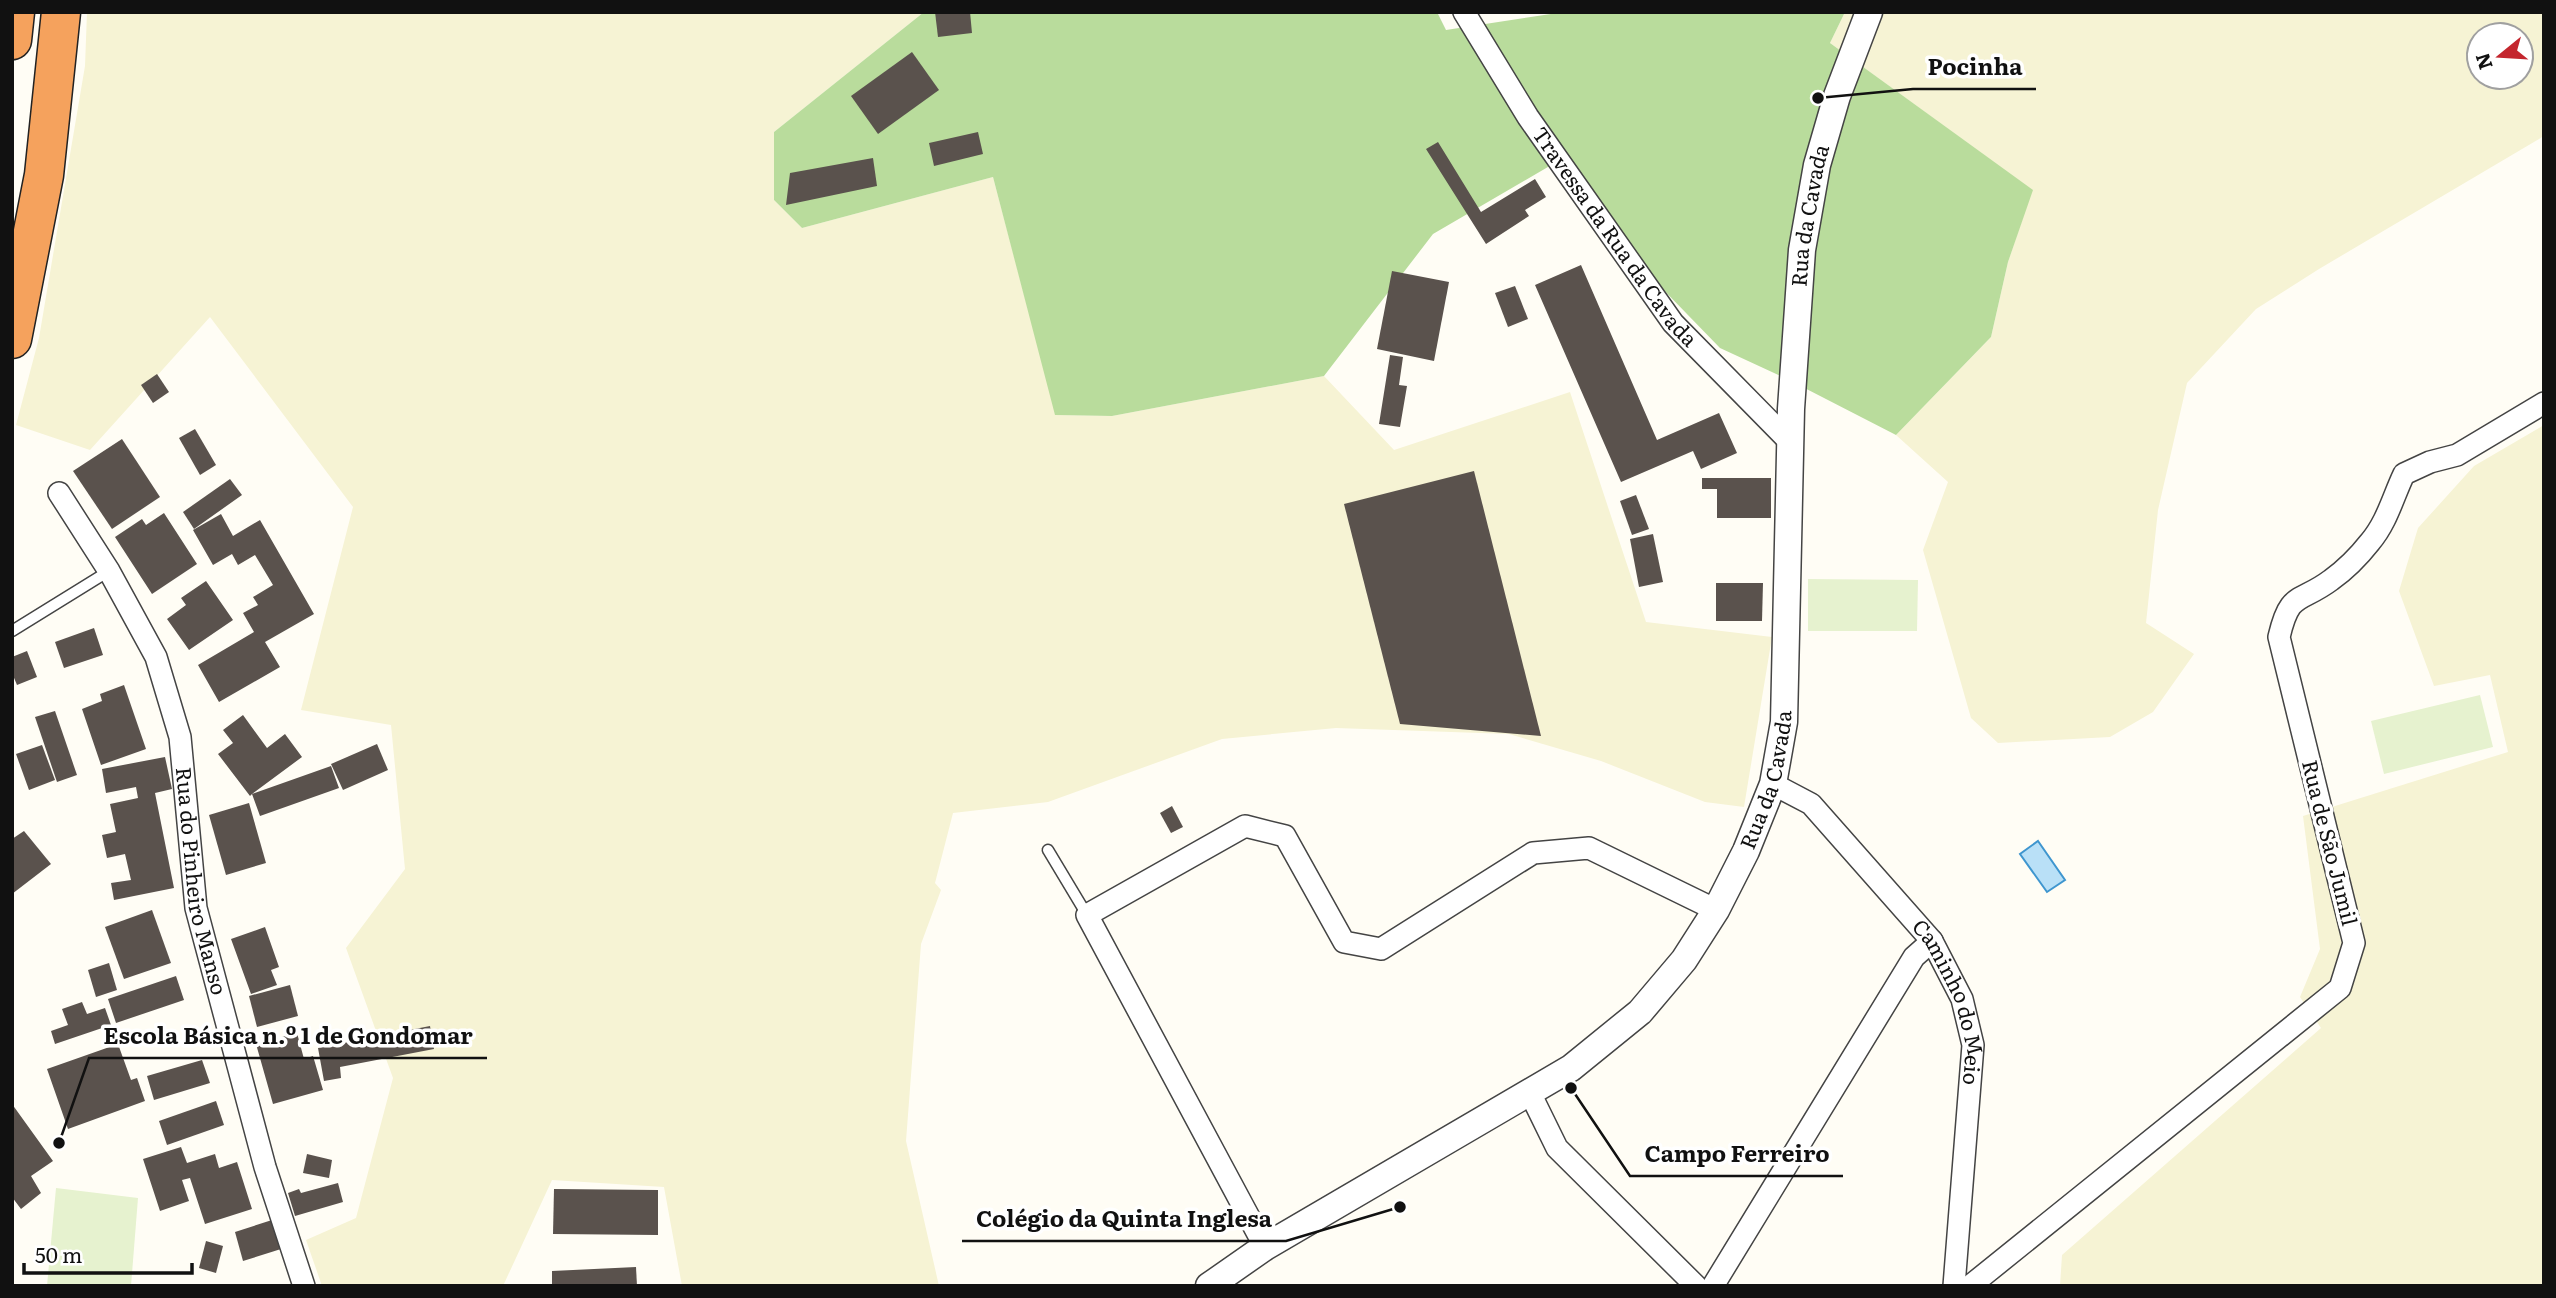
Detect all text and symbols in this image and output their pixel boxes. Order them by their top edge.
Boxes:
north arrow [2465,21,2535,91]
callout: Pocinha [1913,45,2036,89]
text: Pocinha [1927,48,2023,82]
text: N [2467,50,2499,73]
street label: Travessa da Rua da Cavada [1526,119,1706,353]
street label: Rua da Cavada [1781,139,1835,288]
street label: Rua da Cavada [1730,709,1797,853]
street label: Rua de São Jumil [2296,756,2367,928]
street label: Rua do Pinheiro Manso [170,765,236,998]
street label: Caminho do Meio [1906,911,1993,1087]
callout: Escola Básica n.º 1 de Gondomar [89,1014,487,1058]
text: Escola Básica n.º 1 de Gondomar [103,1017,473,1051]
callout: Campo Ferreiro [1630,1132,1843,1176]
text: Campo Ferreiro [1644,1135,1830,1169]
callout: Colégio da Quinta Inglesa [962,1197,1286,1241]
text: Colégio da Quinta Inglesa [976,1200,1273,1234]
scale bar [24,1232,192,1276]
text: 50 m [35,1238,82,1269]

